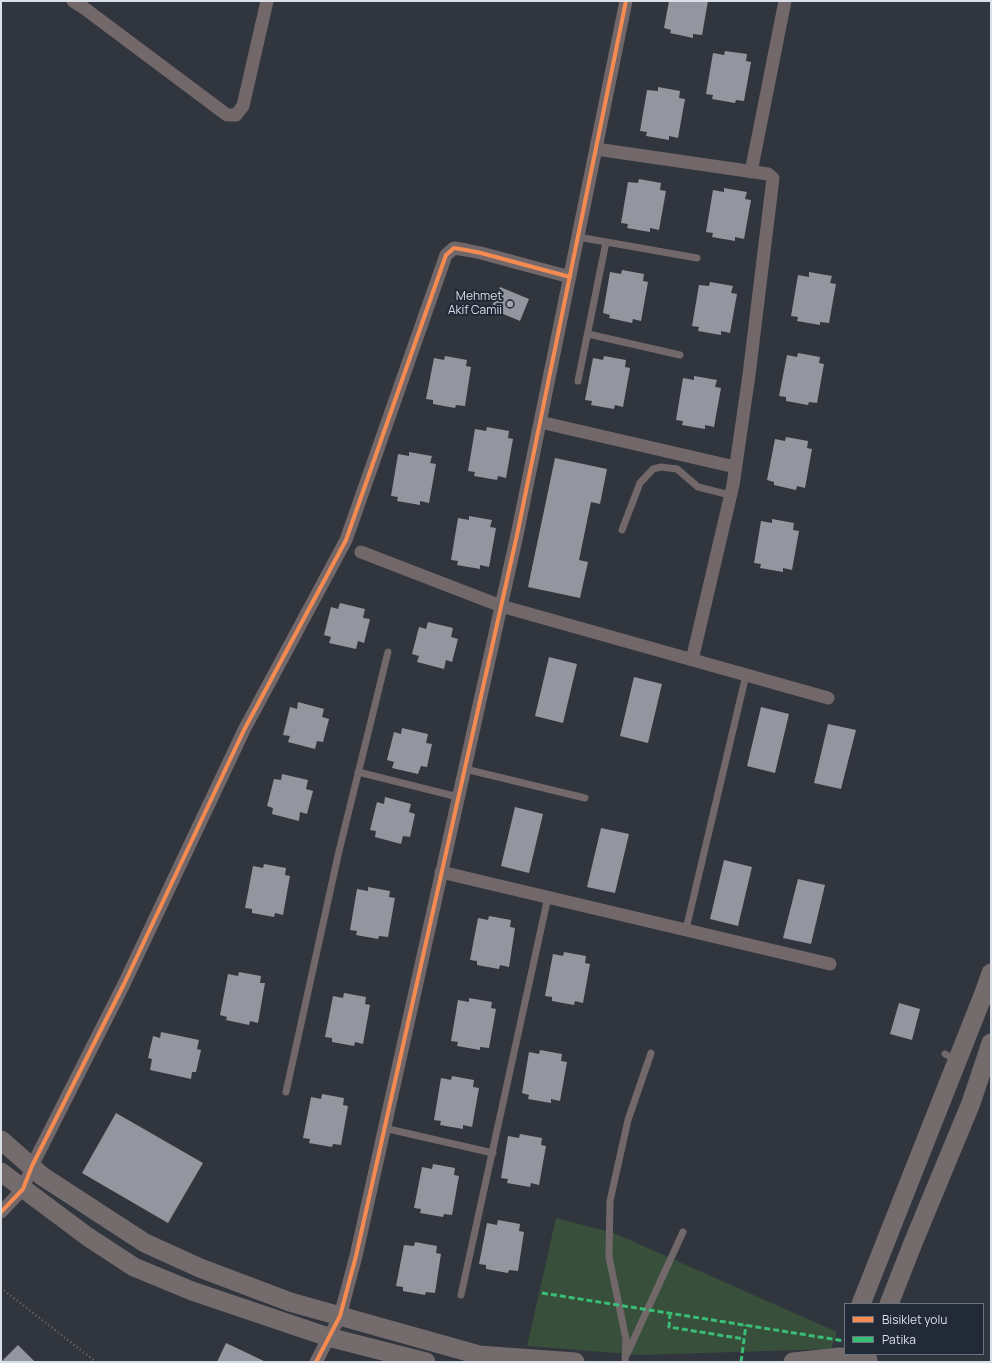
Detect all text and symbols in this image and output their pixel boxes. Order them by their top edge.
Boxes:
place label: Mehmet Akif Camii [448,290,502,318]
marker: Mehmet Akif Camii [505,299,515,309]
legend [844,1303,984,1355]
text: Bisiklet yolu [882,1311,947,1328]
text: Patika [882,1331,916,1348]

